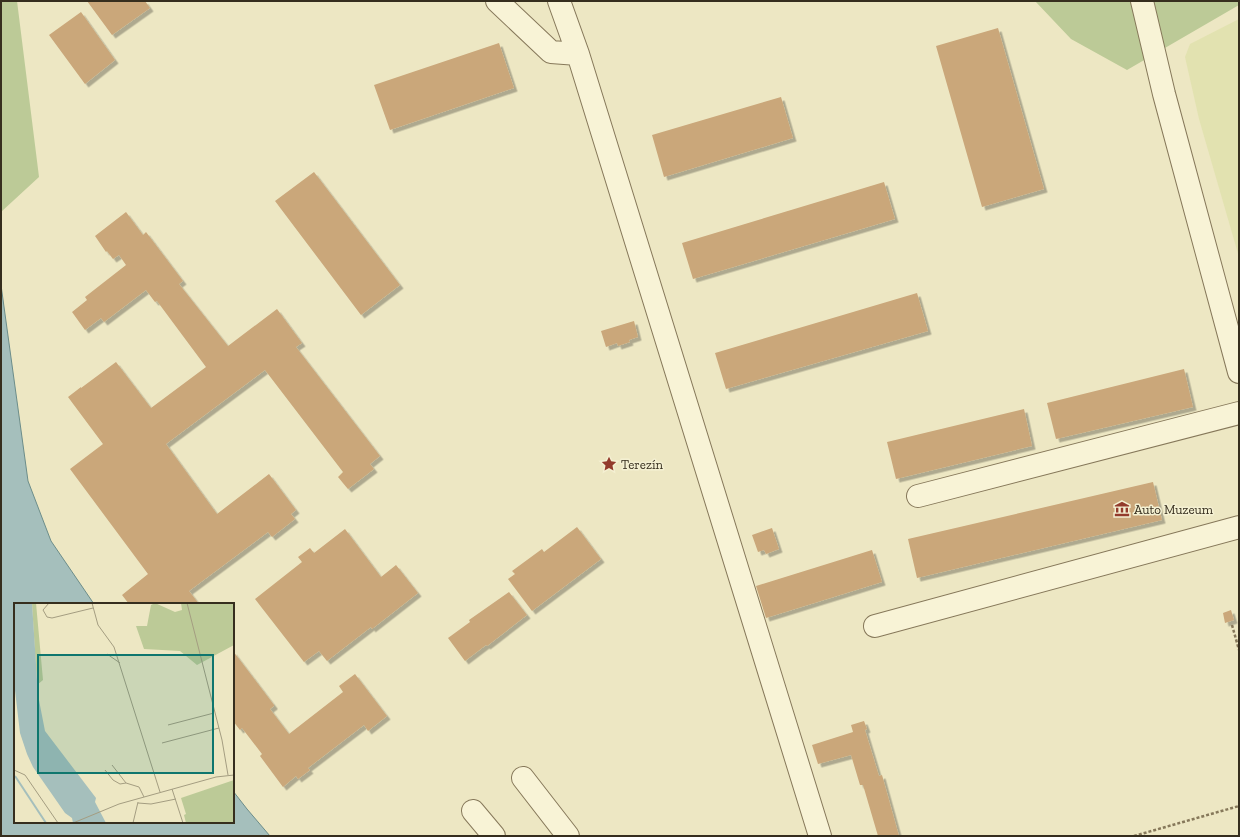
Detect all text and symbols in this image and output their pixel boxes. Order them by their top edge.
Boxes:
place icon: Terezín [600,455,618,473]
place label: Terezín [621,457,664,472]
museum icon: Auto Muzeum [1113,500,1131,518]
place label: Auto Muzeum [1134,502,1214,517]
inset map [14,603,234,823]

